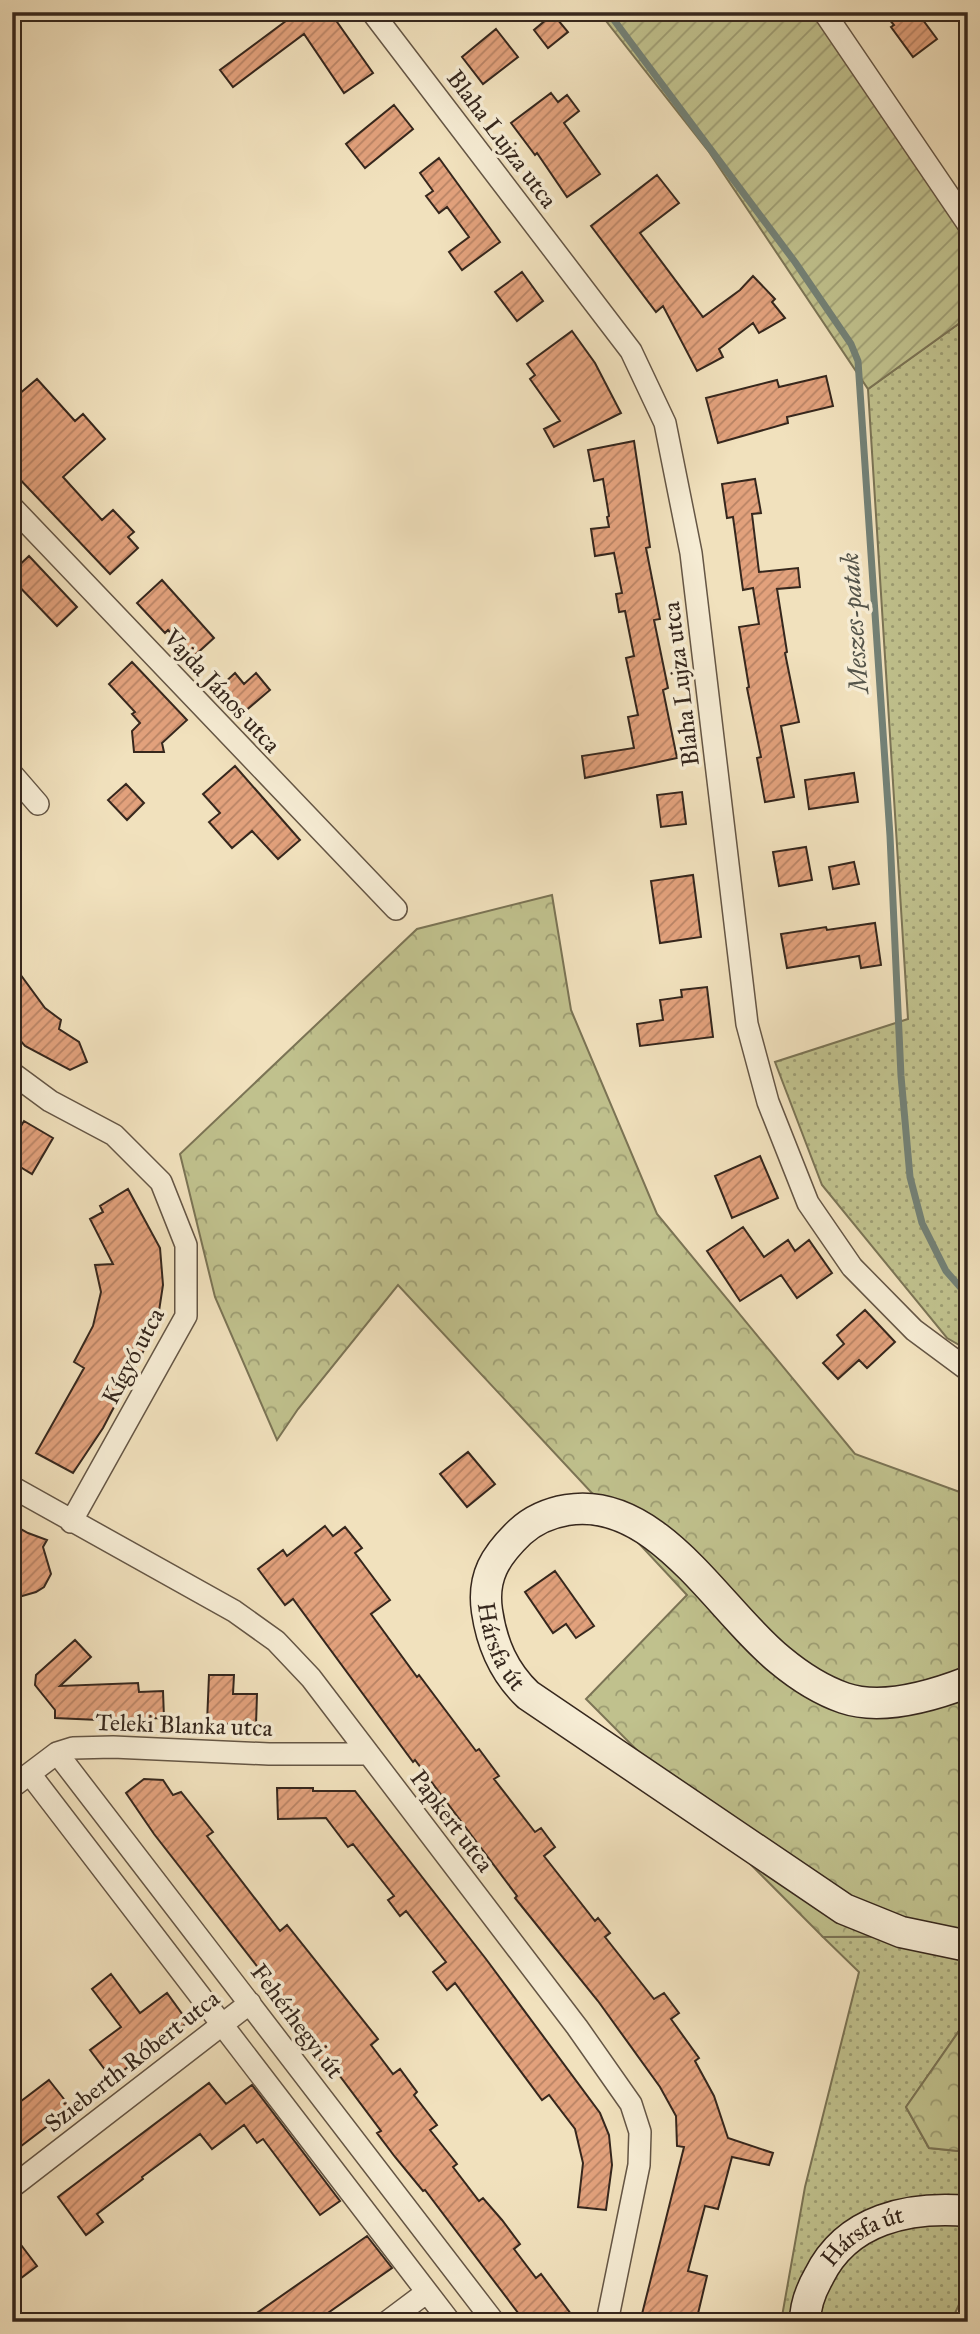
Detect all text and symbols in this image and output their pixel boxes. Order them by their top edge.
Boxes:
street label: Blaha Lujza utca [440,64,564,215]
water label: Meszes-patak [833,551,876,697]
street label: Blaha Lujza utca [656,599,706,768]
street label: Vajda János utca [156,622,287,760]
street label: Kígyó utca [95,1302,171,1409]
street label: Hársfa út [471,1600,532,1697]
street label: Teleki Blanka utca [95,1707,274,1743]
street label: Papkert utca [404,1764,501,1879]
street label: Fehérhegyi út [244,1958,350,2085]
street label: Szieberth Róbert utca [39,1983,226,2139]
street label: Hársfa út [814,2199,907,2272]

